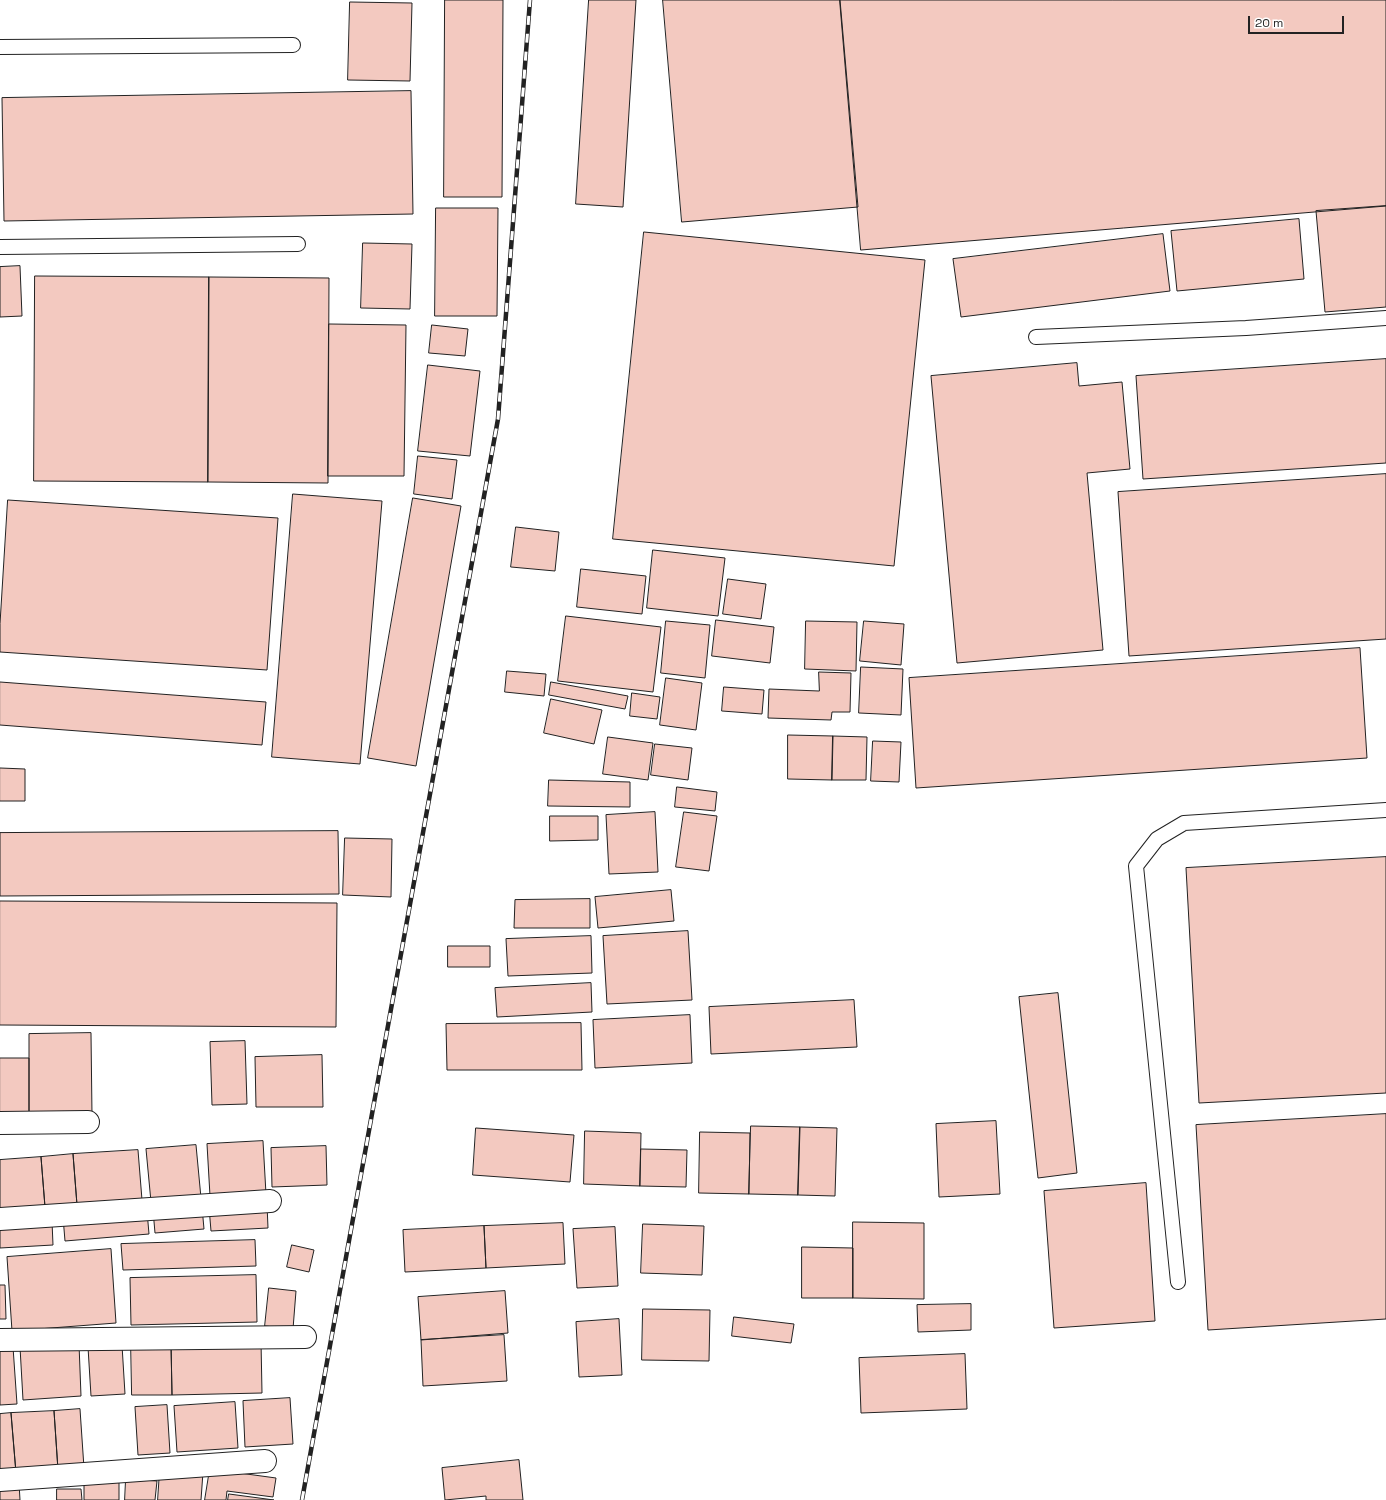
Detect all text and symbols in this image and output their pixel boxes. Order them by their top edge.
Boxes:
scale bar [1250,8,1346,34]
text: 20 m [1255,15,1283,31]

